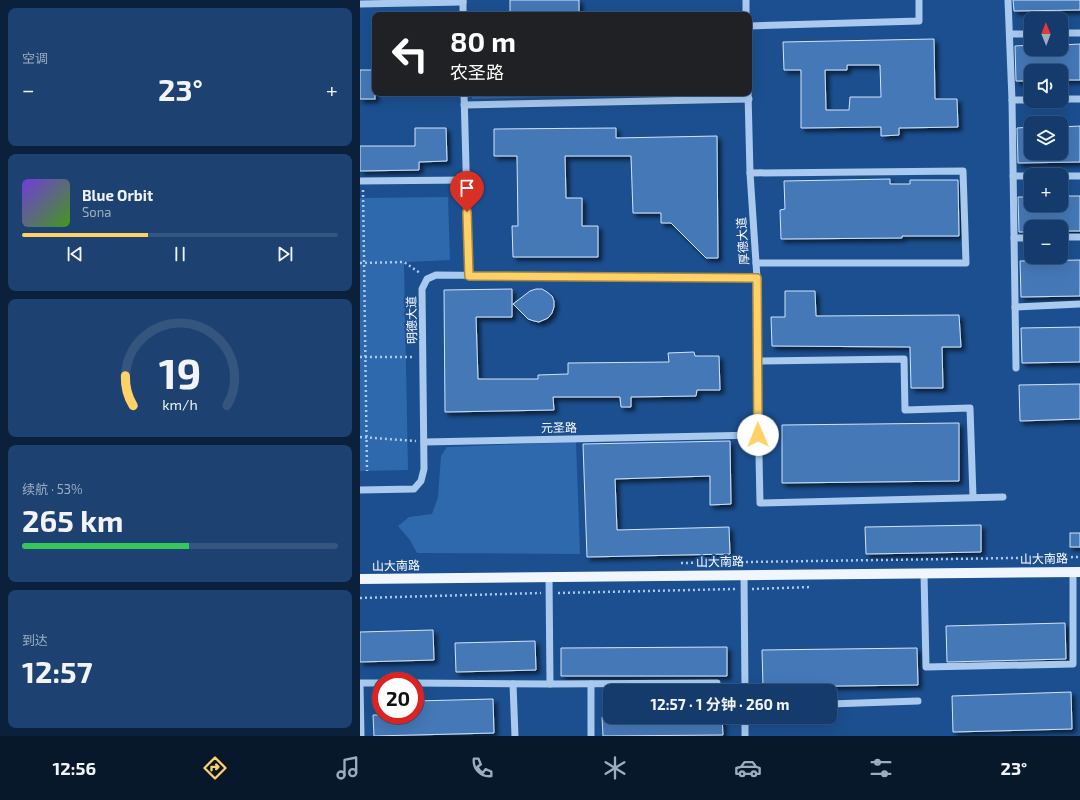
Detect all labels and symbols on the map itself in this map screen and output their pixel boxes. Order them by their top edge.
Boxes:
north arrow [1024,12,1068,56]
pin [450,171,484,212]
street label: 厚德大道 [733,217,751,266]
street label: 明德大道 [404,296,418,344]
position arrow [737,414,779,456]
street label: 元圣路 [541,420,577,434]
street label: 山大南路 [1020,551,1068,565]
street label: 山大南路 [696,554,744,568]
street label: 山大南路 [372,558,420,572]
speed limit sign: 20 [372,672,424,724]

